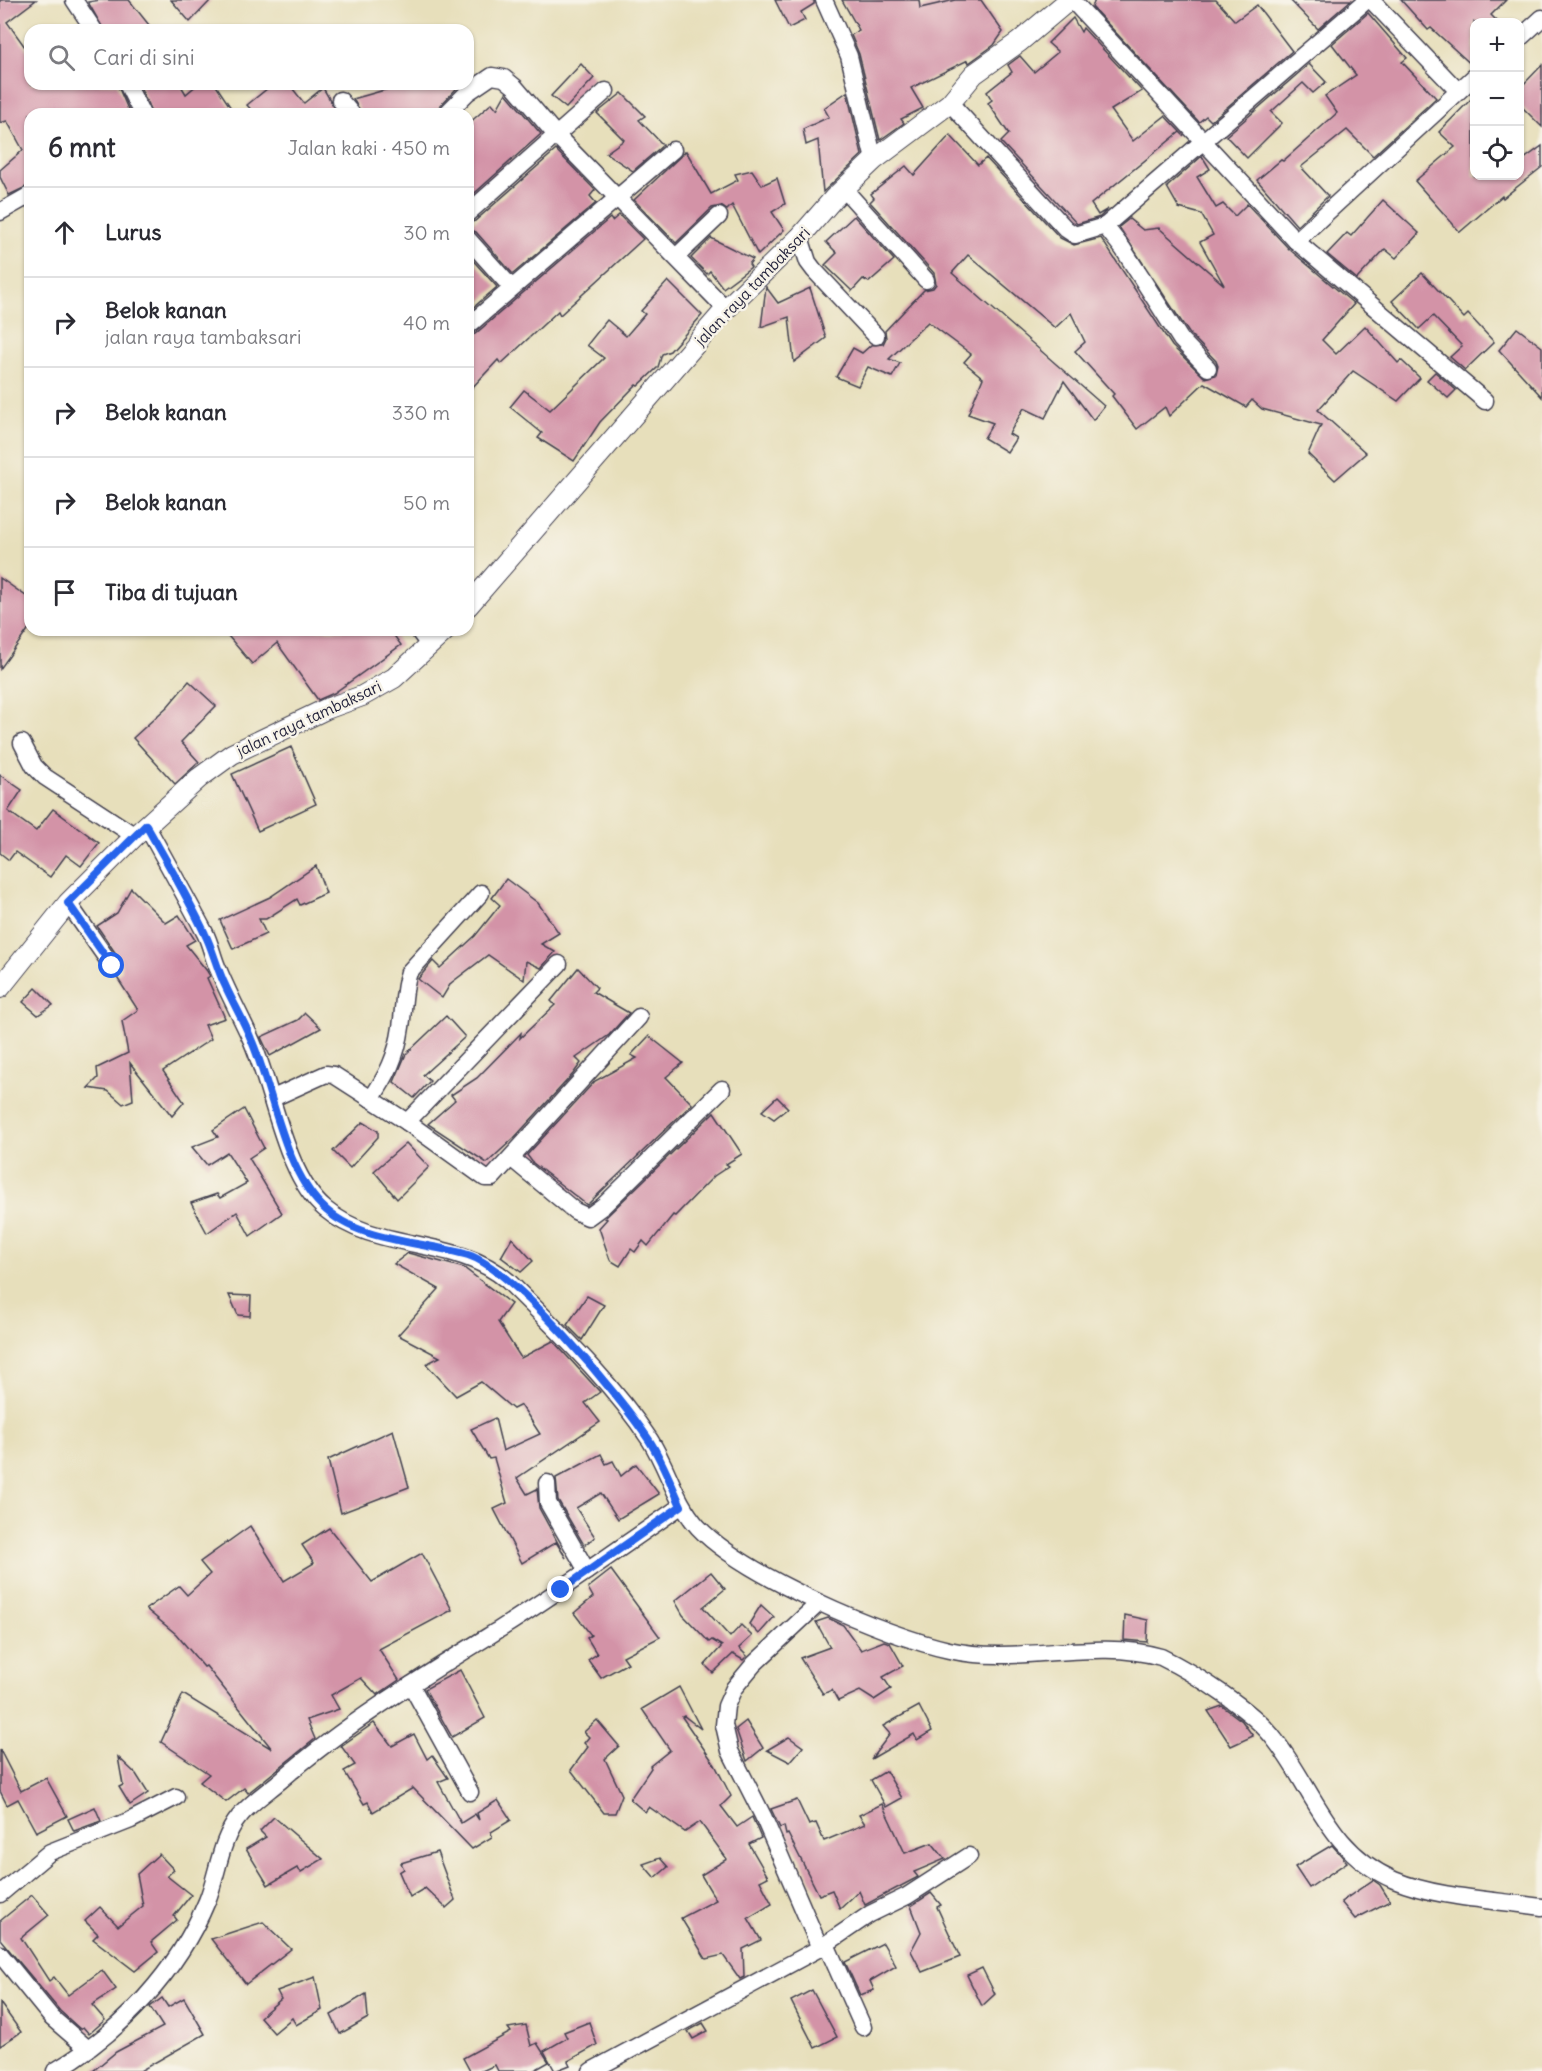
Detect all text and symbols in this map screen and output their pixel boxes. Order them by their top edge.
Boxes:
map controls [1470,18,1524,180]
button: + [1470,18,1524,72]
search box [24,24,474,90]
icon: search [45,41,78,74]
text: Cari di sini [93,43,195,71]
button: − [1470,72,1524,126]
button: locate [1470,126,1524,180]
text: 6 mnt [48,131,116,164]
text: Jalan kaki · 450 m [288,135,450,160]
icon: ahead [48,216,81,249]
text: Lurus [105,218,161,246]
text: 30 m [403,220,450,245]
street label: jalan raya tambaksari [690,223,814,350]
text: Belok kanan [105,296,227,324]
icon: right [48,306,81,339]
text: 40 m [403,310,450,335]
text: jalan raya tambaksari [105,324,301,349]
icon: right [48,396,81,429]
text: Belok kanan [105,398,227,426]
text: 330 m [392,400,450,425]
icon: right [48,486,81,519]
text: Belok kanan [105,488,227,516]
text: 50 m [403,490,450,515]
icon: arrive [48,576,81,609]
text: Tiba di tujuan [105,578,238,606]
street label: jalan raya tambaksari [233,676,384,761]
route start [98,952,124,978]
route end [547,1576,573,1602]

